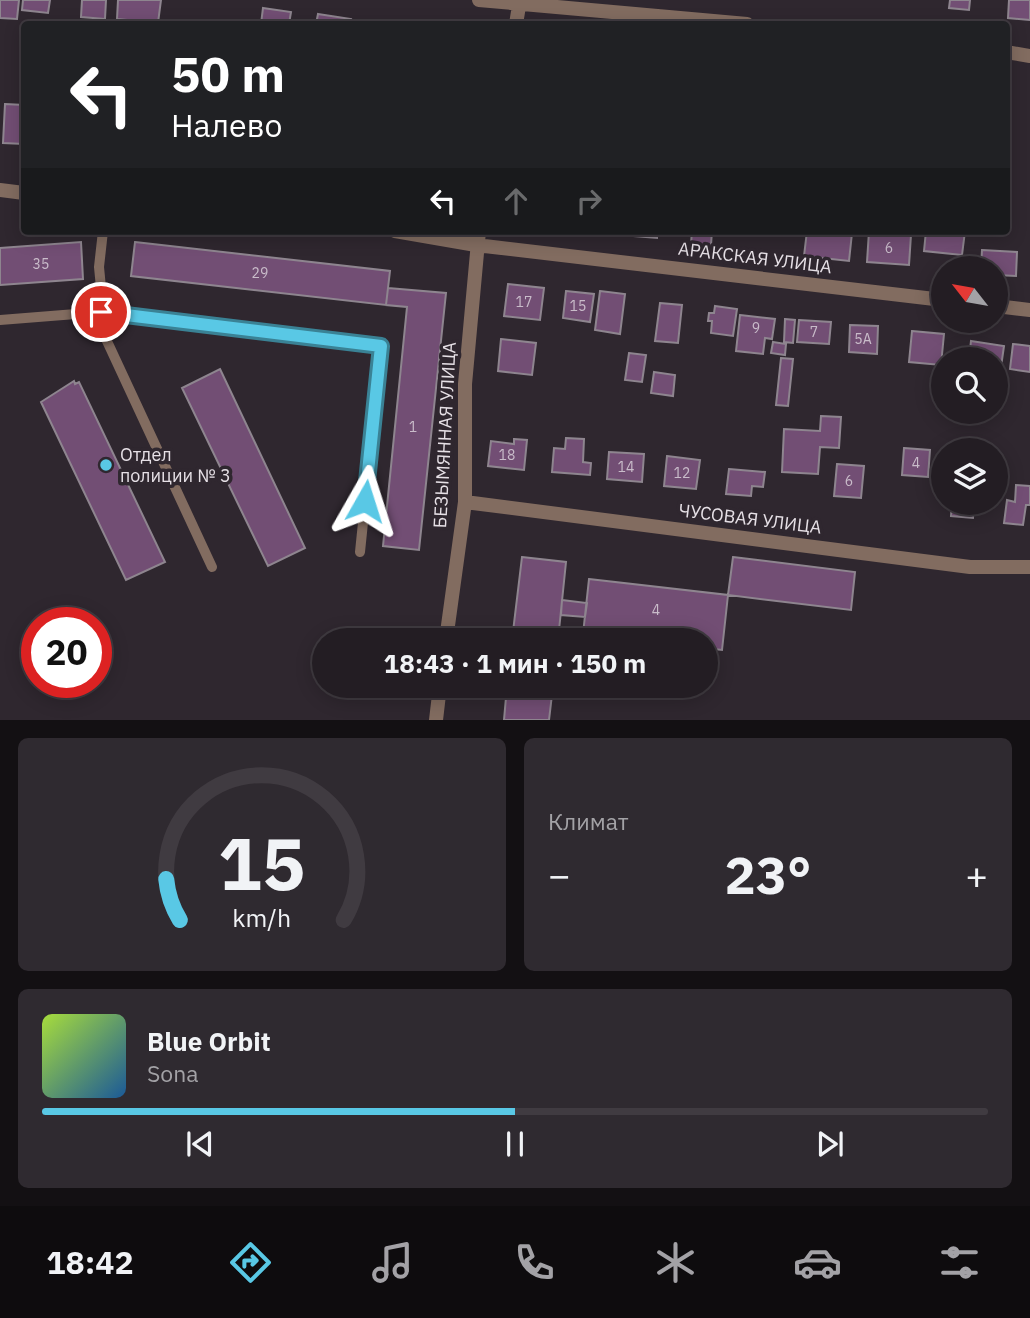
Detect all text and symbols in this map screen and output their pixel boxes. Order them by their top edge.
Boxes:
text: 50 m [171,42,285,105]
icon: left [56,49,147,140]
text: Налево [171,104,282,146]
icon: left [424,182,462,220]
icon: ahead [497,182,535,220]
icon: right [570,182,608,220]
street label: АРАКСКАЯ УЛИЦА [677,237,834,278]
house number: 6 [885,239,893,257]
house number: 35 [33,255,49,273]
north arrow [931,256,1008,332]
map controls [931,256,1008,515]
house number: 29 [252,264,268,282]
pin [71,282,131,342]
icon: arrive [82,293,120,331]
house number: 17 [516,293,532,311]
house number: 15 [570,297,586,315]
house number: 9 [752,319,760,337]
house number: 7 [810,323,818,341]
house number: 5А [854,330,872,348]
street label: БЕЗЫМЯННАЯ УЛИЦА [428,341,461,529]
button: search [931,347,1008,424]
house number: 1 [409,418,417,436]
button: layers [931,438,1008,515]
place label: Отдел полиции № 3 [120,443,231,487]
house number: 18 [499,446,515,464]
house number: 4 [912,454,920,472]
marker: Отдел полиции № 3 [98,457,114,473]
house number: 14 [618,458,634,476]
position arrow [328,464,402,538]
house number: 12 [674,464,690,482]
house number: 6 [845,472,853,490]
street label: ЧУСОВАЯ УЛИЦА [677,498,823,539]
house number: 4 [652,601,660,619]
speed limit sign: 20 [21,607,112,698]
text: 18:43 · 1 мин · 150 m [384,646,646,680]
text: Климат [548,806,629,836]
text: 15 [218,816,306,911]
text: 23° [725,841,811,908]
text: − [548,850,571,899]
text: + [965,850,988,899]
text: km/h [233,901,291,934]
text: Blue Orbit [147,1024,271,1058]
text: Sona [147,1058,199,1088]
icon: previous [181,1125,219,1163]
icon: pause [496,1125,534,1163]
icon: next [811,1125,849,1163]
icon: directions [226,1238,275,1287]
icon: music [368,1238,417,1287]
icon: phone [510,1238,559,1287]
icon: climate [651,1238,700,1287]
icon: car [793,1238,842,1287]
icon: filters [935,1238,984,1287]
text: 18:42 [46,1241,134,1283]

